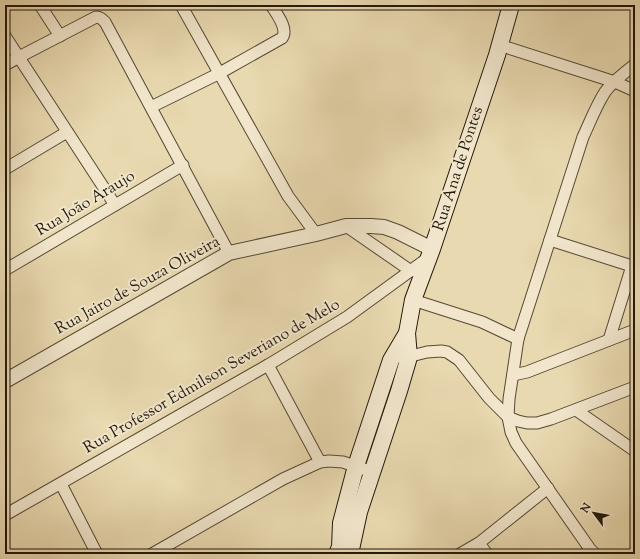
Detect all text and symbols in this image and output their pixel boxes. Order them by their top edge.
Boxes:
street label: Rua Ana de Pontes [428,104,490,234]
street label: Rua João Araujo [32,165,140,243]
street label: Rua Jairo de Souza Oliveira [51,231,225,341]
street label: Rua Professor Edmilson Severiano de Melo [79,294,345,460]
north arrow [574,493,614,533]
text: N [577,500,596,517]

